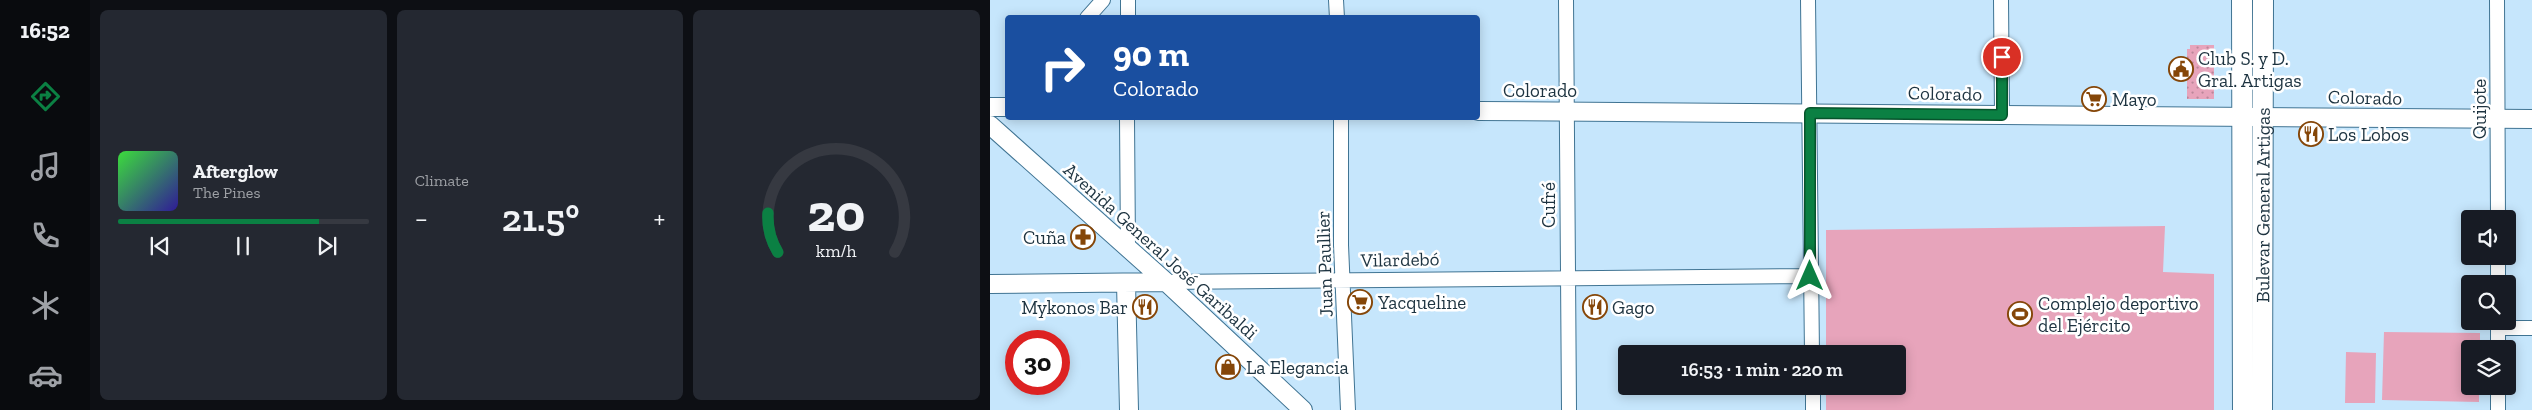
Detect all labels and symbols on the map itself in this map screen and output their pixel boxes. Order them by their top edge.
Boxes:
pin [1981,36,2023,78]
place label: Club S. y D. Gral. Artigas [2198,47,2302,92]
public building icon: Club S. y D. Gral. Artigas [2168,56,2194,82]
street label: Colorado [1503,79,1577,102]
street label: Quijote [2468,79,2491,139]
street label: Colorado [1908,81,1983,106]
street label: Colorado [2328,85,2403,110]
supermarket icon: Mayo [2081,86,2107,112]
place label: Mayo [2112,88,2157,111]
street label: Bulevar General Artigas [2251,107,2275,303]
restaurant icon: Los Lobos [2298,121,2324,147]
place label: Los Lobos [2328,123,2409,146]
street label: Avenida General José Garibaldi [1059,158,1262,345]
street label: Cufré [1537,182,1560,228]
street label: Juan Paullier [1311,210,1338,317]
pharmacy icon: Cuña [1070,224,1096,250]
place label: Cuña [1023,226,1066,249]
street label: Vilardebó [1359,247,1440,272]
position arrow [1783,249,1835,301]
supermarket icon: Yacqueline [1347,289,1373,315]
place label: Yacqueline [1377,291,1466,314]
place label: Complejo deportivo del Ejército [2038,292,2199,337]
restaurant icon: Mykonos Bar [1132,294,1158,320]
restaurant icon: Gago [1582,294,1608,320]
place label: Mykonos Bar [1021,296,1128,319]
place label: Gago [1612,296,1655,319]
sports icon: Complejo deportivo del Ejército [2007,301,2033,327]
speed limit sign: 30 [1005,330,1070,395]
shop icon: La Elegancia [1215,354,1241,380]
place label: La Elegancia [1246,356,1349,379]

